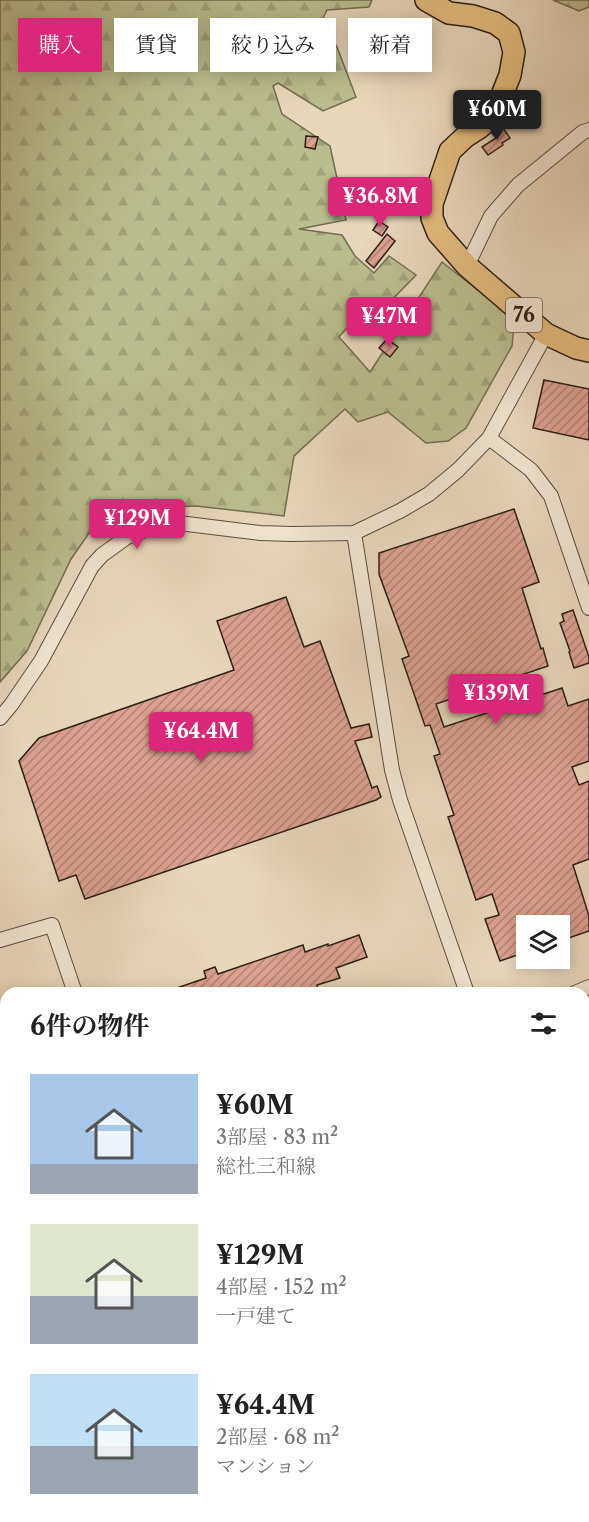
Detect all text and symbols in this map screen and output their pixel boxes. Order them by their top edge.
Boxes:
chip: 購入 [18,18,102,72]
chip: 賃貸 [114,18,198,72]
chip: 絞り込み [210,18,336,72]
chip: 新着 [348,18,432,72]
pin: ¥60M [461,90,533,141]
text: ¥60M [467,97,527,121]
pin: ¥36.8M [331,177,429,228]
text: ¥36.8M [342,184,418,208]
pin: ¥47M [353,297,425,348]
road number: 76 [506,298,542,332]
text: ¥47M [360,304,418,328]
pin: ¥129M [95,499,179,550]
text: ¥129M [103,506,171,530]
pin: ¥139M [454,674,538,725]
text: ¥139M [462,681,530,705]
pin: ¥64.4M [152,712,250,763]
text: ¥64.4M [163,719,239,743]
map controls [516,915,570,969]
button: layers [516,915,570,969]
icon: filters [527,1007,560,1040]
text: 6件の物件 [30,1010,150,1042]
text: ¥60M [216,1089,294,1121]
icon: home [78,1098,150,1170]
text: 3部屋 · 83 m² [216,1125,338,1149]
text: 総社三和線 [216,1154,316,1178]
text: ¥129M [216,1239,304,1271]
icon: home [78,1248,150,1320]
text: 4部屋 · 152 m² [216,1275,347,1299]
text: 一戸建て [216,1304,296,1328]
text: ¥64.4M [216,1389,315,1421]
icon: home [78,1398,150,1470]
text: 2部屋 · 68 m² [216,1425,339,1449]
text: マンション [216,1454,315,1478]

